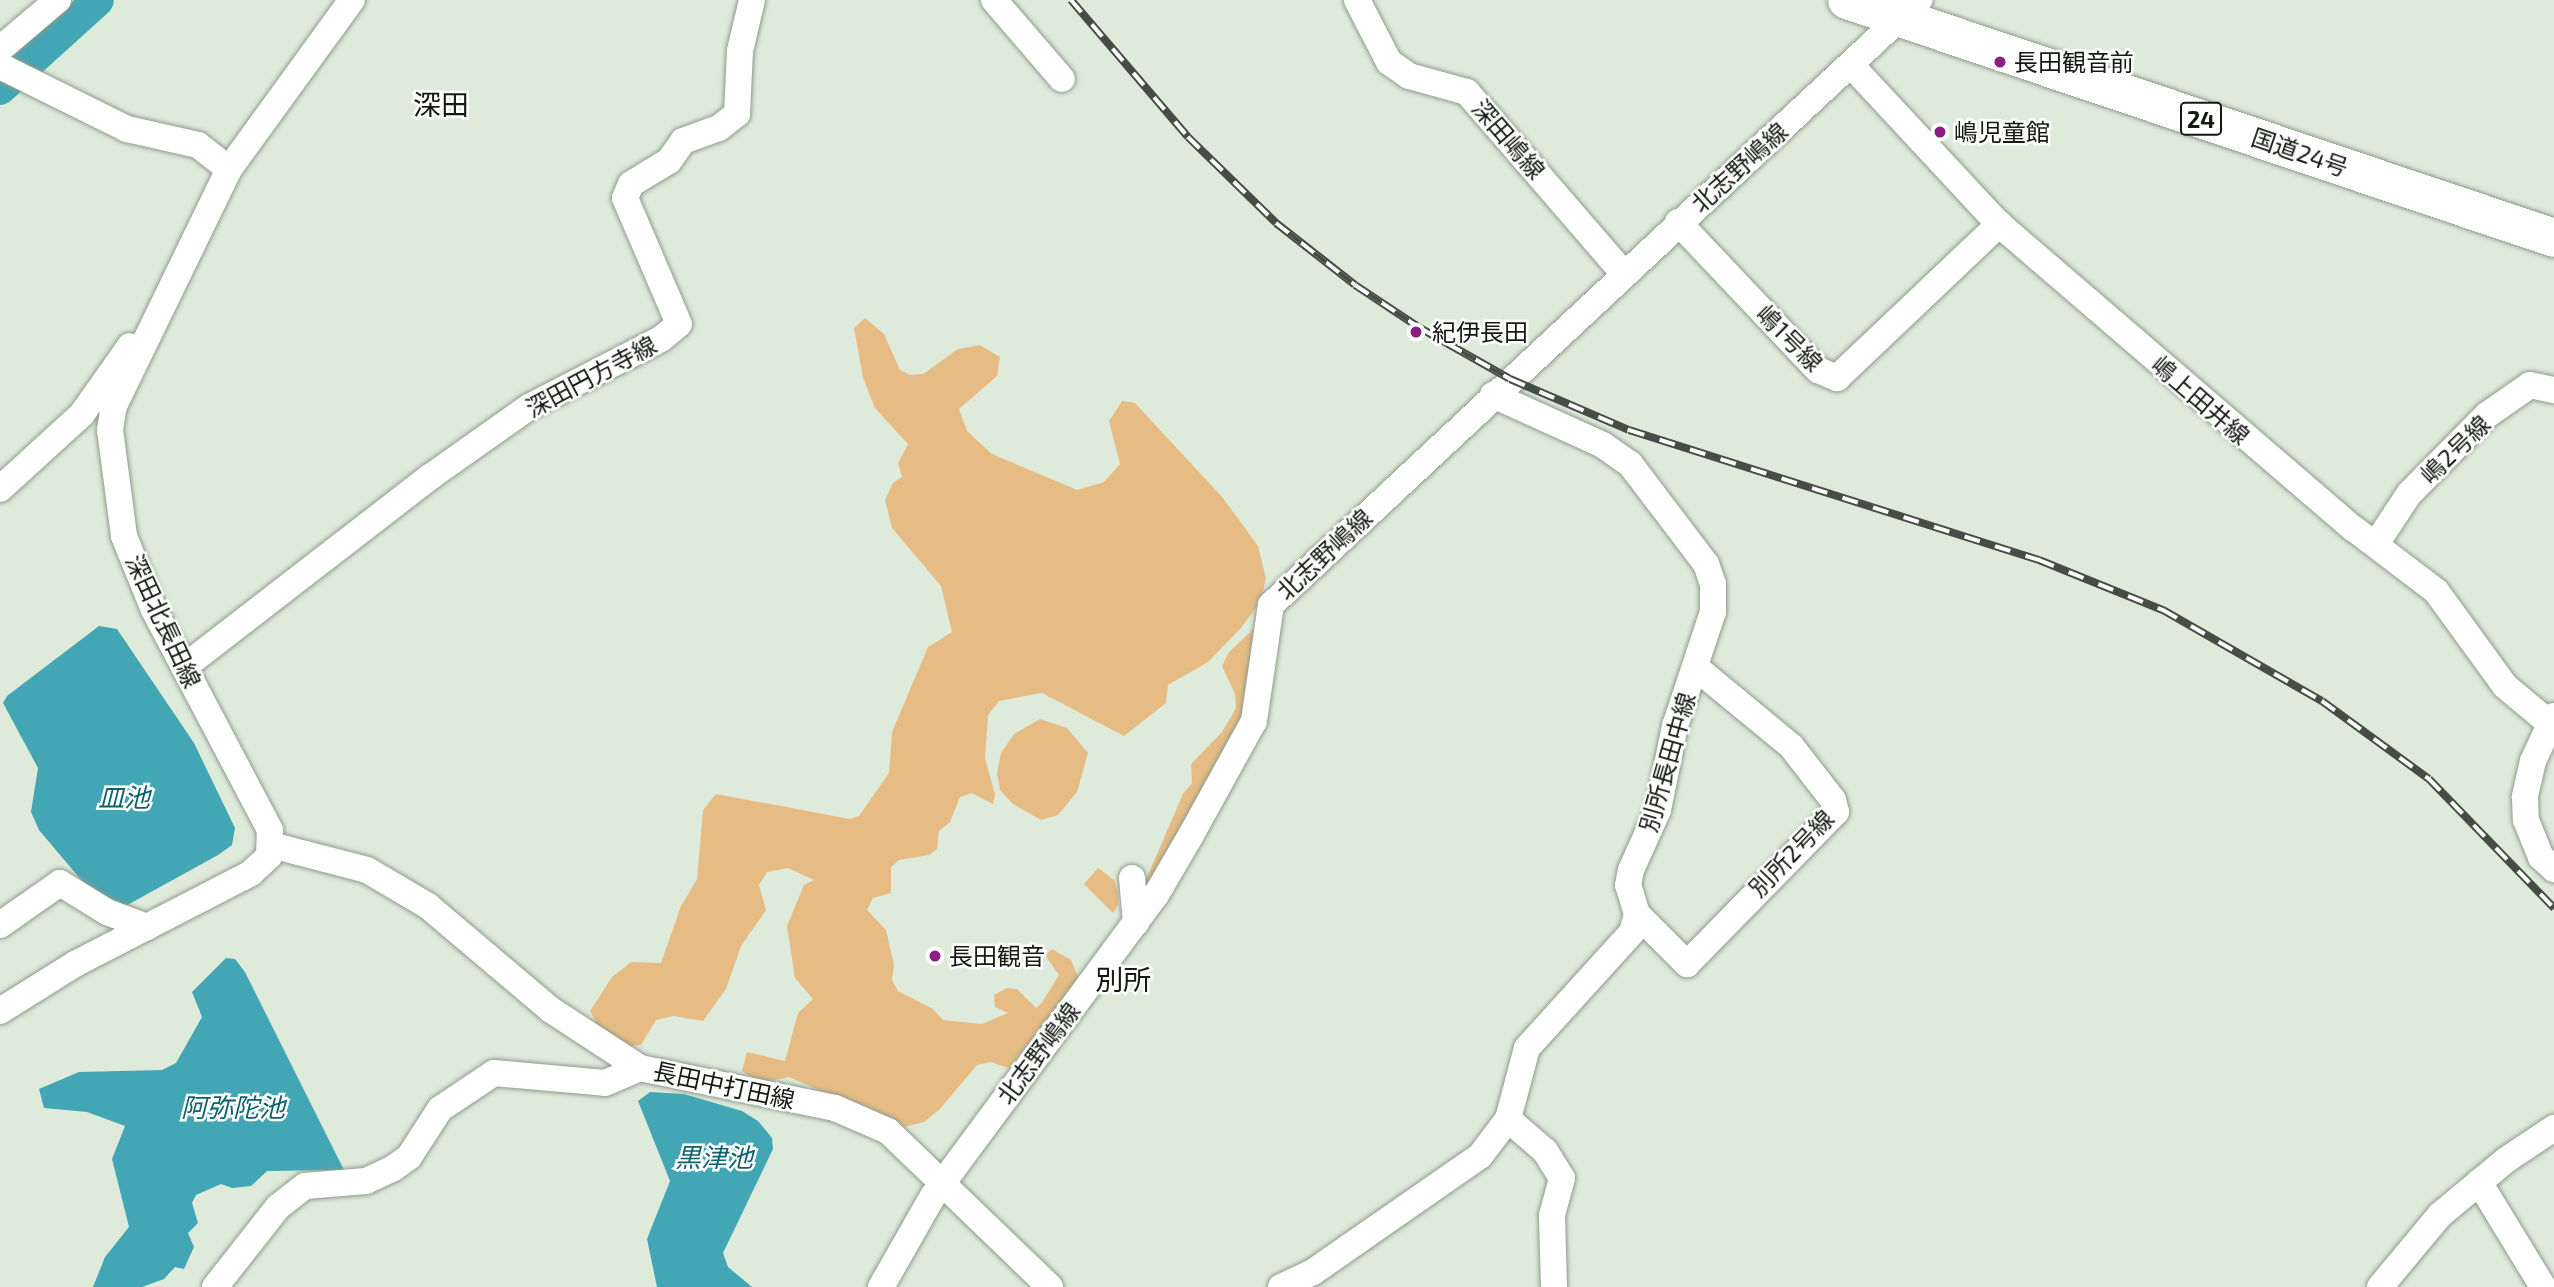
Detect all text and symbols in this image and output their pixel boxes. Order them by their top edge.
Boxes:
place label: 長田観音前 [2014,48,2134,76]
marker: 長田観音前 [1992,54,2008,70]
district label: 深田 [413,87,469,121]
street label: 深田嶋線 [1467,93,1551,185]
road number: 24 [2178,100,2224,138]
street label: 北志野嶋線 [1685,116,1793,218]
place label: 嶋児童館 [1954,118,2050,146]
street label: 国道24号 [2248,122,2352,182]
marker: 嶋児童館 [1932,124,1948,140]
street label: 嶋1号線 [1751,299,1829,377]
place label: 紀伊長田 [1432,318,1528,346]
marker: 紀伊長田 [1406,322,1426,342]
street label: 深田円方寺線 [521,329,661,423]
street label: 嶋上田井線 [2146,350,2256,450]
street label: 嶋2号線 [2414,409,2496,489]
street label: 北志野嶋線 [1270,503,1378,605]
street label: 深田北長田線 [121,550,207,692]
street label: 別所長田中線 [1633,689,1701,835]
water label: 皿池 [98,781,150,813]
street label: 別所2号線 [1743,804,1839,902]
place label: 長田観音 [949,942,1045,970]
marker: 長田観音 [927,948,943,964]
district label: 別所 [1095,962,1151,996]
street label: 北志野嶋線 [990,996,1086,1110]
street label: 長田中打田線 [651,1056,797,1114]
water label: 阿弥陀池 [181,1091,285,1123]
water label: 黒津池 [675,1141,753,1173]

